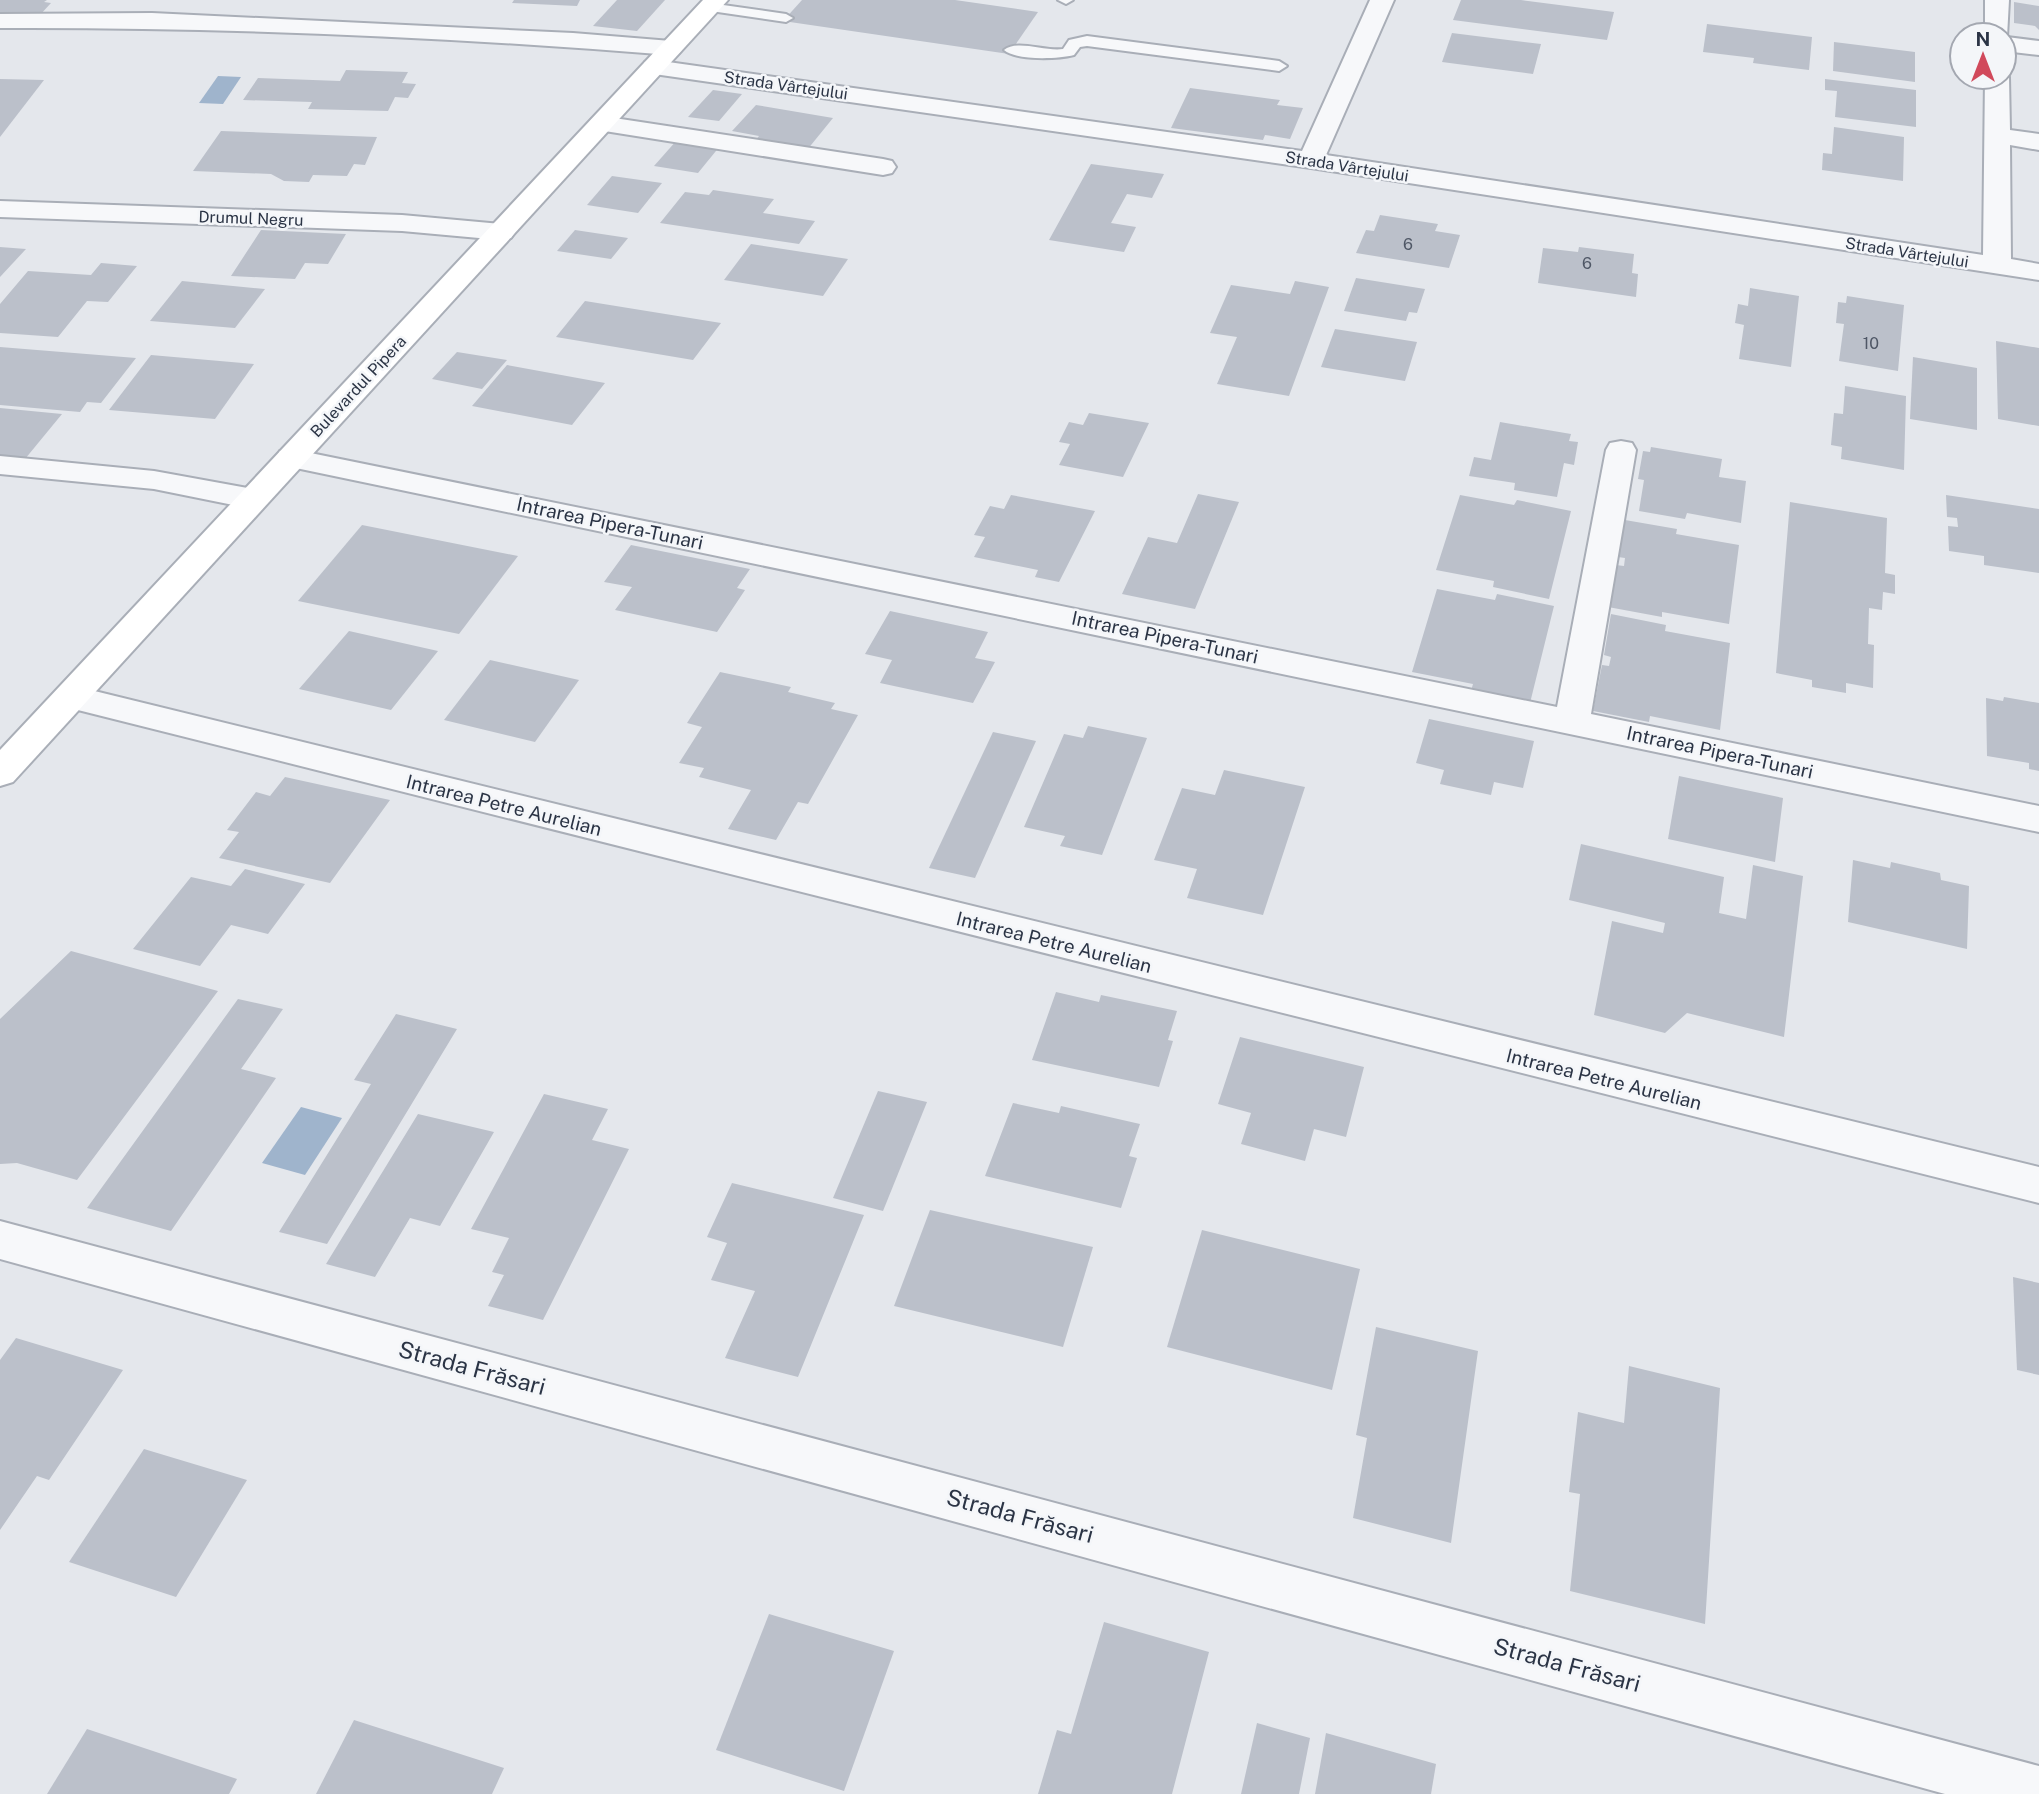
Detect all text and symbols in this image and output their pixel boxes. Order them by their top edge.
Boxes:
north arrow [1948,21,2018,91]
text: N [1976,28,1990,50]
street label: Strada Vârtejului [723,67,849,104]
street label: Strada Vârtejului [1284,147,1410,186]
street label: Drumul Negru [198,207,304,230]
street label: Strada Vârtejului [1844,233,1970,272]
house number: 6 [1403,235,1413,254]
house number: 6 [1582,254,1592,273]
street label: Bulevardul Pipera [307,332,410,441]
house number: 10 [1863,334,1879,353]
street label: Intrarea Pipera-Tunari [515,492,705,554]
street label: Intrarea Pipera-Tunari [1070,606,1260,668]
street label: Intrarea Pipera-Tunari [1625,721,1815,783]
street label: Intrarea Petre Aurelian [404,770,604,840]
street label: Intrarea Petre Aurelian [954,907,1154,977]
street label: Intrarea Petre Aurelian [1504,1044,1704,1114]
street label: Strada Frăsari [396,1335,549,1400]
street label: Strada Frăsari [944,1483,1097,1548]
street label: Strada Frăsari [1491,1632,1644,1697]

